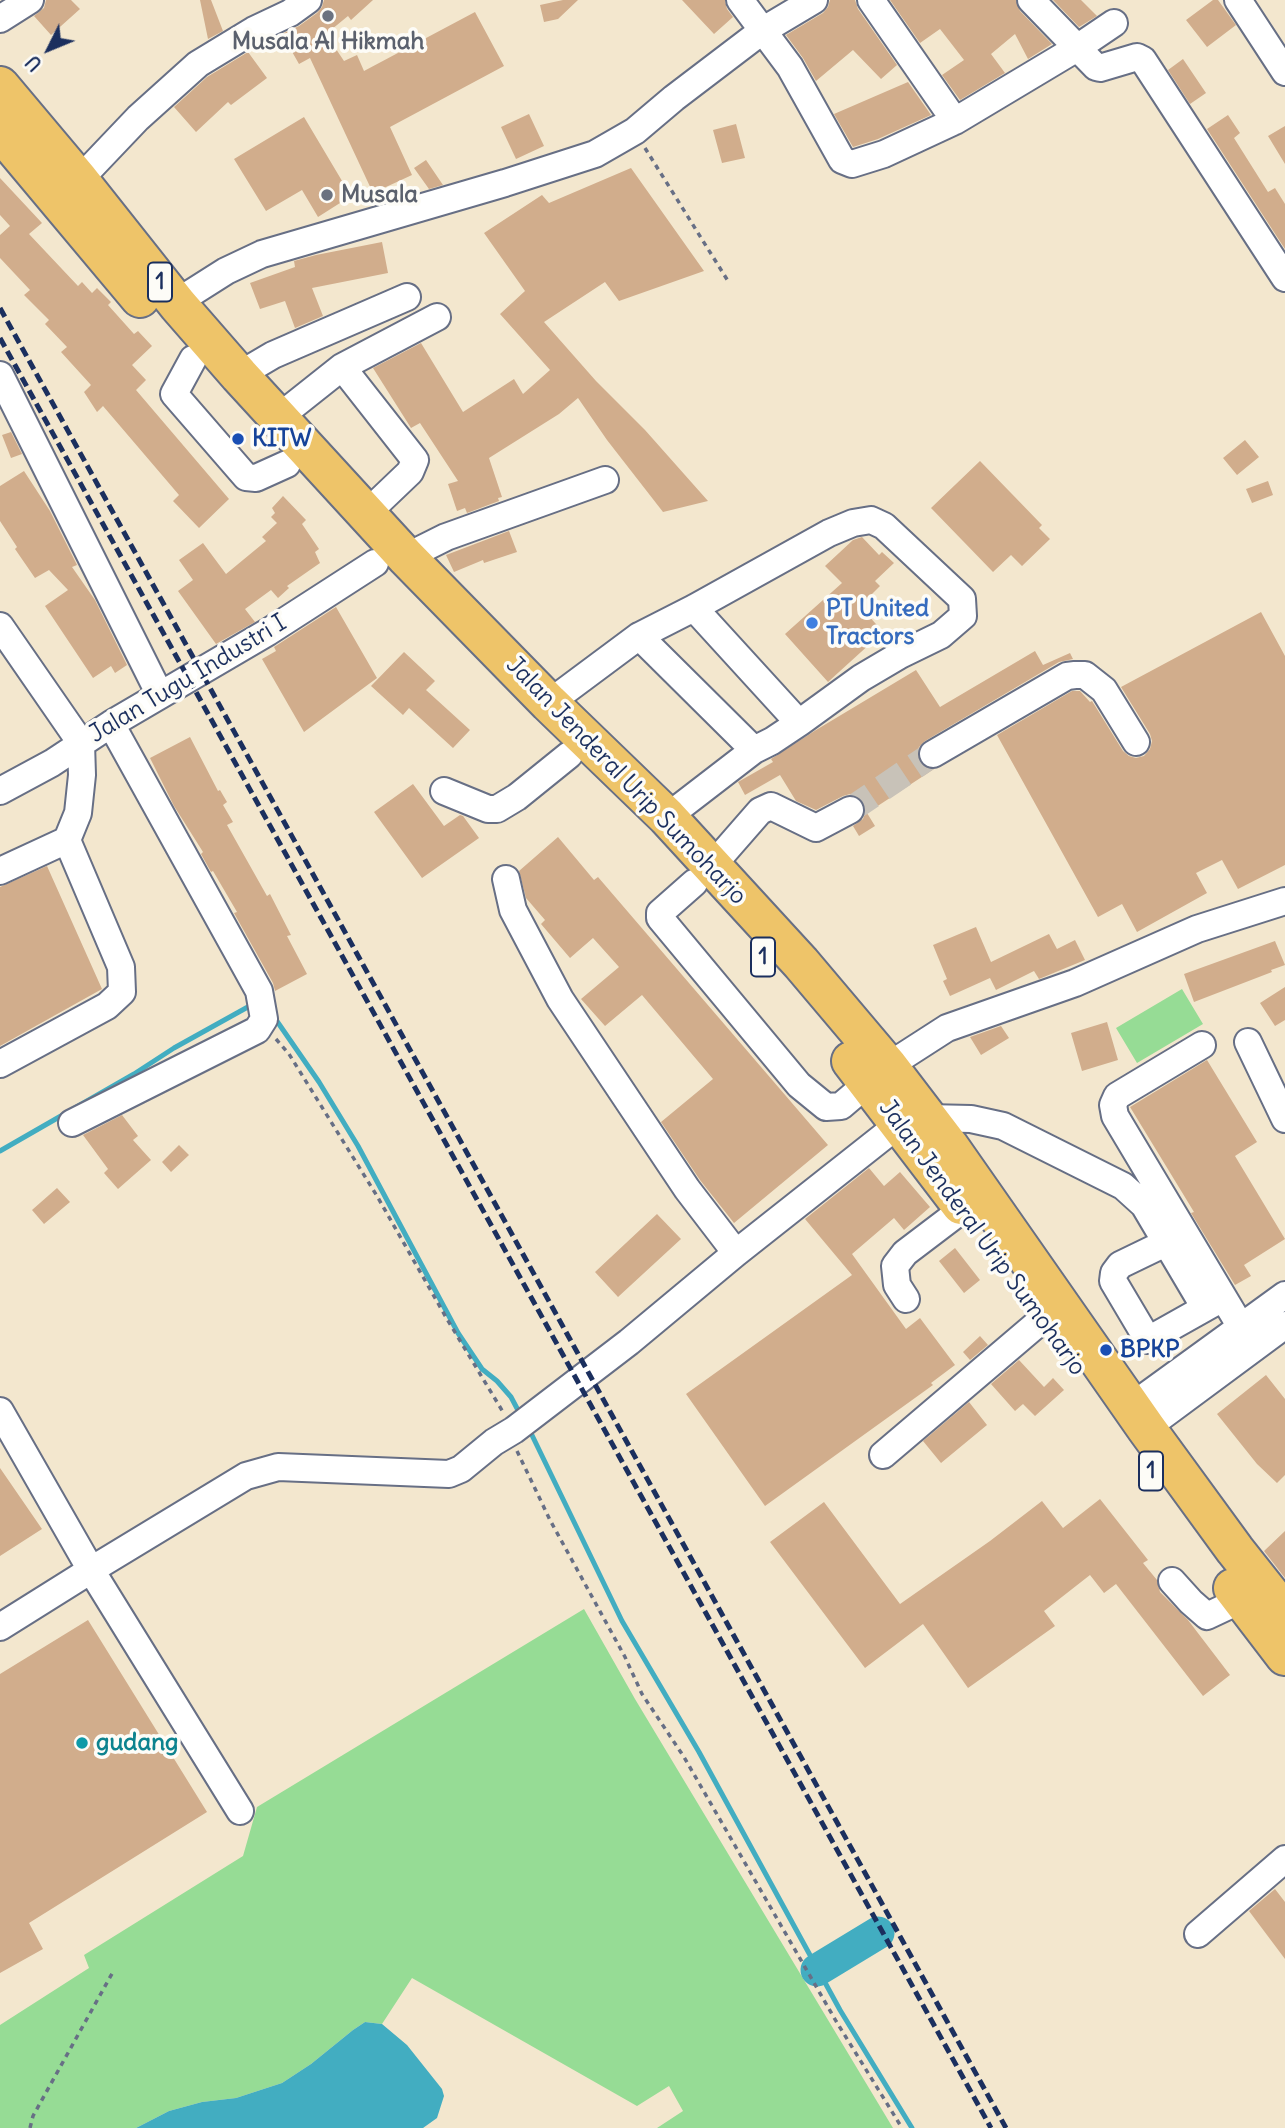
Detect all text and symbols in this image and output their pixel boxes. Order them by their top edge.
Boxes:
marker: Musala Al Hikmah [320,8,336,24]
north arrow [14,14,84,84]
place label: Musala Al Hikmah [232,28,424,56]
text: U [20,50,47,76]
place label: Musala [341,181,418,209]
marker: Musala [319,187,335,203]
road number: 1 [148,262,172,302]
place label: KITW [252,425,312,453]
marker: KITW [230,431,246,447]
place label: PT United Tractors [826,595,929,651]
street label: Jalan Tugu Industri I [84,609,292,749]
marker: PT United Tractors [804,615,820,631]
street label: Jalan Jenderal Urip Sumoharjo [500,651,752,911]
road number: 1 [751,938,775,976]
street label: Jalan Jenderal Urip Sumoharjo [872,1095,1092,1381]
place label: BPKP [1120,1336,1179,1364]
marker: BPKP [1098,1342,1114,1358]
road number: 1 [1139,1452,1163,1490]
place label: gudang [96,1729,178,1757]
marker: gudang [74,1735,90,1751]

